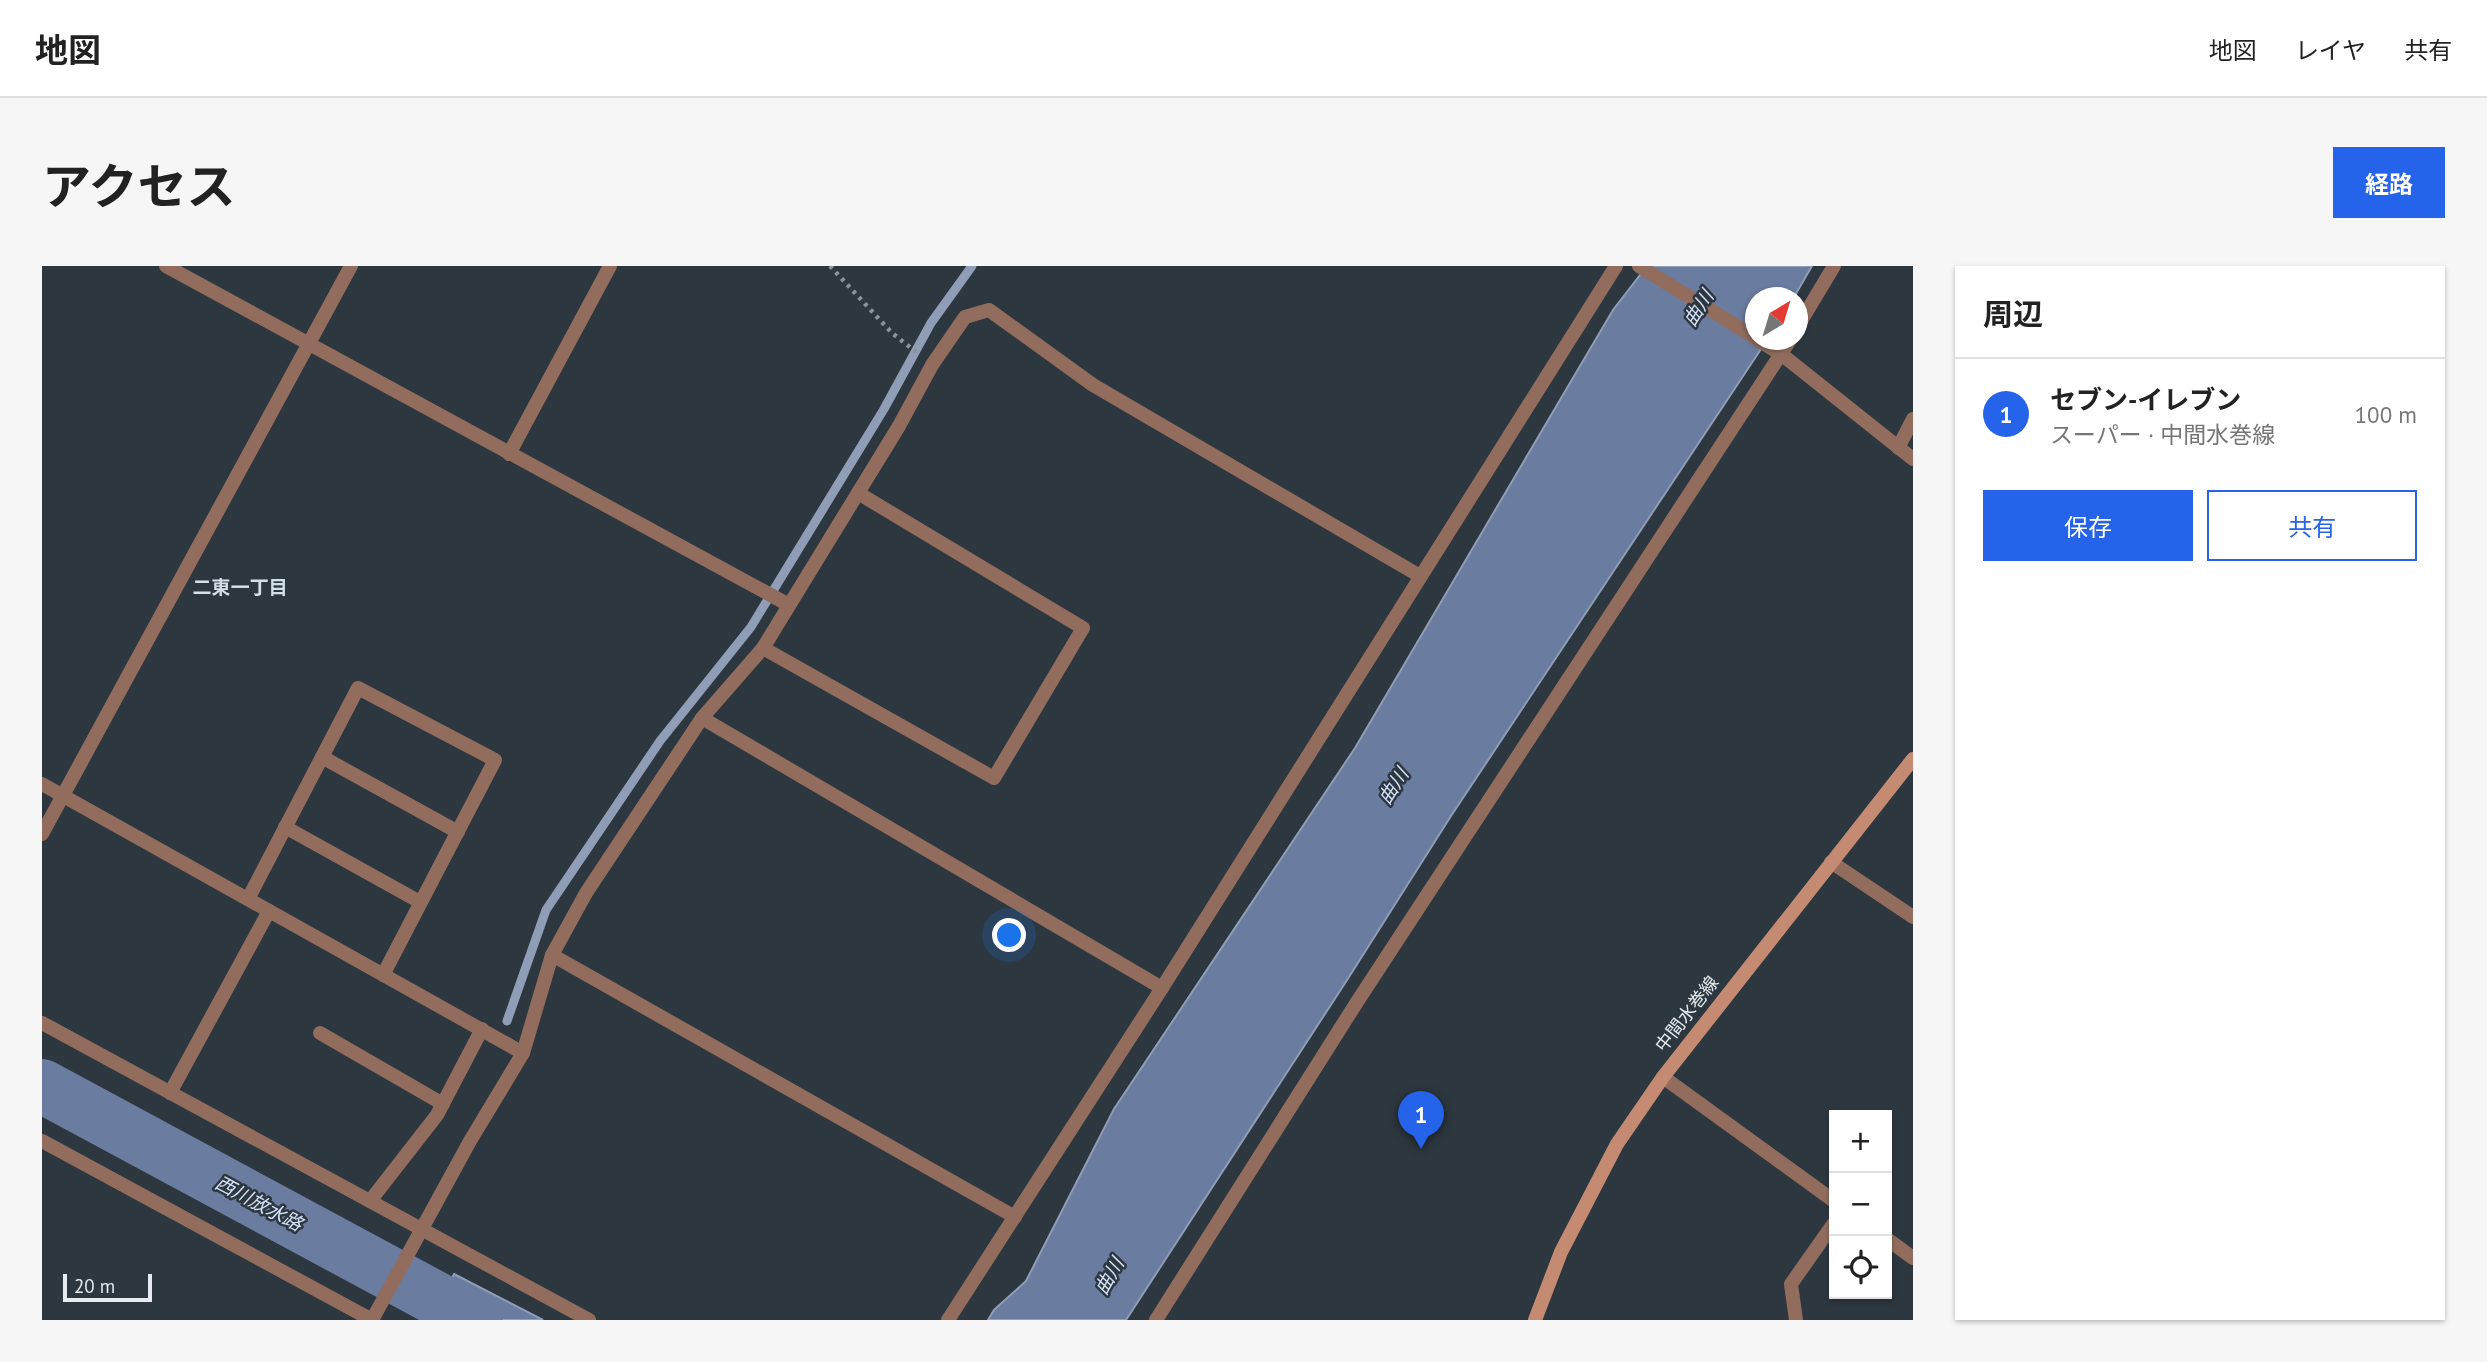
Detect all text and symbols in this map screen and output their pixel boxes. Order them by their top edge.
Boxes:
text: 地図 [35,28,101,71]
text: 地図 [2209,35,2257,66]
text: レイヤ [2295,35,2366,66]
text: 共有 [2404,35,2452,66]
button: 経路 [2333,147,2445,218]
text: アクセス [42,154,236,218]
water label: 曲川 [1678,284,1719,330]
north arrow [1745,287,1808,350]
text: 周辺 [1983,294,2043,333]
text: セブン-イレブン [2050,383,2241,416]
text: 1 [1999,400,2013,429]
text: 100 m [2355,400,2417,429]
text: スーパー · 中間水巻線 [2050,420,2275,449]
button: 保存 [1983,490,2193,561]
button: 共有 [2207,490,2417,561]
district label: 二東一丁目 [192,575,288,599]
water label: 曲川 [1373,762,1414,808]
your location [992,918,1026,952]
street label: 中間水巻線 [1650,971,1723,1056]
pin: 1 [1398,1091,1444,1149]
map controls [1829,1110,1892,1299]
button: + [1829,1110,1892,1173]
water label: 西川放水路 [211,1170,308,1237]
button: − [1829,1173,1892,1236]
button: locate [1829,1236,1892,1299]
water label: 曲川 [1089,1252,1130,1298]
scale bar [63,1271,152,1303]
text: 20 m [74,1274,115,1298]

